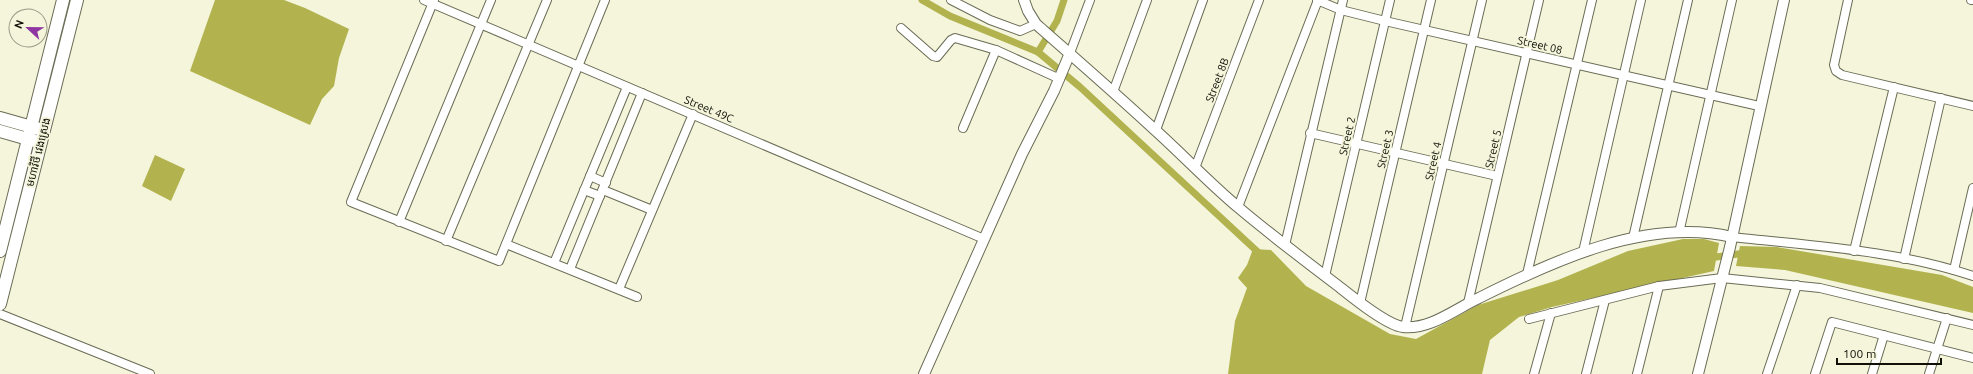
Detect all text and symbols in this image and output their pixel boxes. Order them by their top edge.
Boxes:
north arrow [8,8,48,48]
text: N [12,18,26,30]
street label: Street 08 [1516,34,1564,56]
street label: Street 8B [1203,56,1231,104]
street label: Street 49C [683,93,736,125]
street label: Street 2 [1337,115,1357,157]
street label: មហាវិថី វេងស្រេង [22,116,53,188]
street label: Street 3 [1375,128,1395,170]
street label: Street 5 [1483,128,1503,170]
street label: Street 4 [1423,140,1443,182]
scale bar [1837,340,1941,366]
text: 100 m [1843,347,1876,360]

